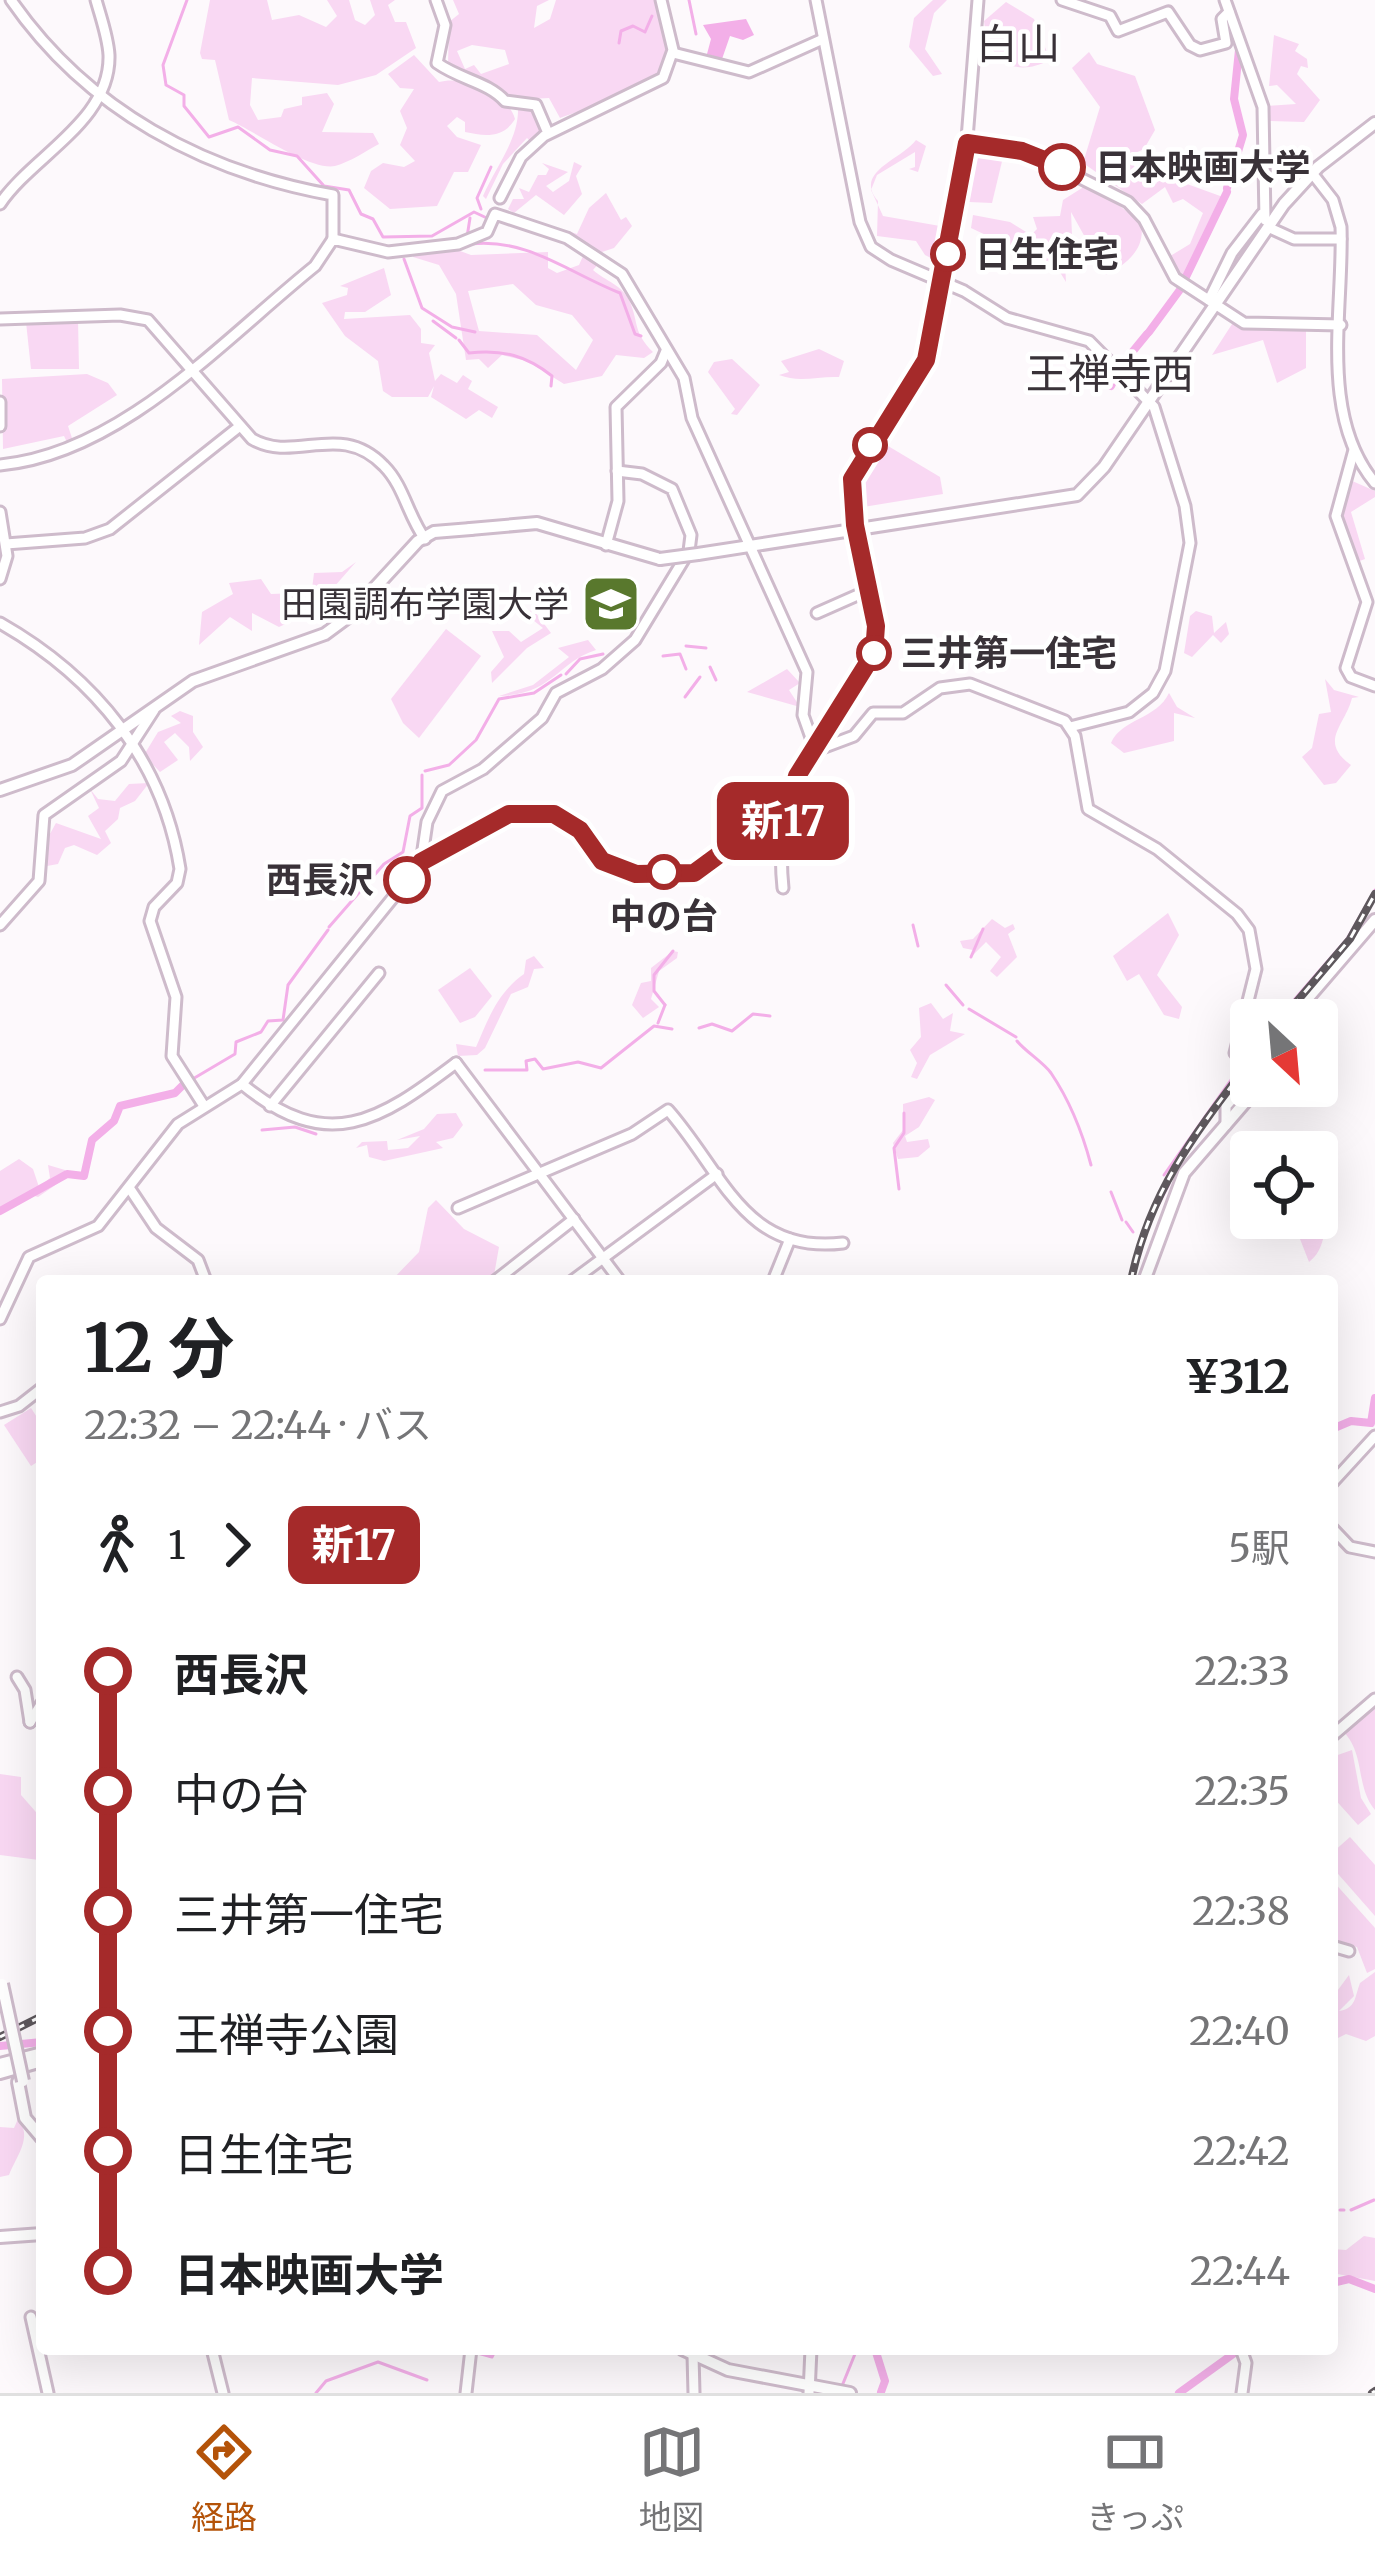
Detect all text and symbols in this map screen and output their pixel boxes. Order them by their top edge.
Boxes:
district label: 白山 [976,18,1060,70]
marker: 日本映画大学 [1040,145,1084,189]
place label: 日本映画大学 [1095,145,1311,190]
place label: 日生住宅 [975,232,1119,277]
marker: 日生住宅 [932,238,964,270]
district label: 王禅寺西 [1026,348,1194,400]
unlabelled marker [854,429,886,461]
school or university icon: 田園調布学園大学 [580,573,642,635]
place label: 田園調布学園大学 [281,582,569,627]
place label: 三井第一住宅 [901,631,1117,676]
marker: 三井第一住宅 [858,637,890,669]
line badge: 新17 [714,782,852,860]
text: 新17 [741,795,825,847]
marker: 中の台 [648,856,680,888]
place label: 西長沢 [266,858,374,903]
marker: 西長沢 [385,858,429,902]
place label: 中の台 [610,894,718,939]
north arrow [1230,999,1338,1107]
map controls [1230,999,1338,1239]
button: locate [1230,1131,1338,1239]
text: 12 分 [84,1307,235,1390]
text: ¥312 [1184,1349,1290,1405]
text: 22:32 – 22:44 · バス [84,1401,432,1450]
icon: walk [84,1512,150,1578]
icon: forward [204,1512,270,1578]
text: 新17 [312,1519,396,1571]
text: 1 [168,1521,186,1570]
text: 5駅 [1228,1524,1290,1573]
text: 西長沢 [174,1647,309,1703]
text: 22:33 [1194,1647,1290,1696]
text: 中の台 [174,1767,309,1823]
text: 22:35 [1194,1767,1290,1816]
text: 三井第一住宅 [174,1887,444,1943]
text: 22:38 [1192,1887,1290,1936]
text: 王禅寺公園 [174,2007,399,2063]
text: 22:40 [1189,2007,1290,2056]
text: 日生住宅 [174,2127,354,2183]
text: 22:42 [1192,2127,1290,2176]
text: 日本映画大学 [174,2247,444,2303]
text: 22:44 [1190,2247,1290,2296]
tab: 経路 [191,2419,257,2539]
tab: 地図 [639,2419,705,2539]
tab: きっぷ [1086,2419,1184,2539]

